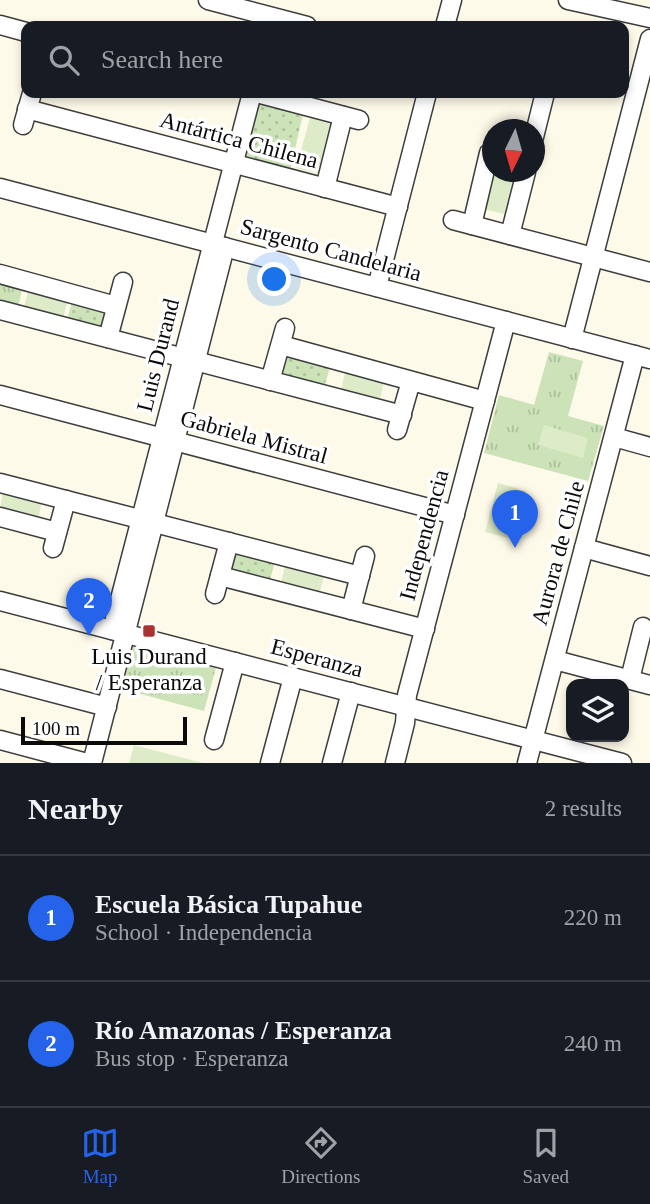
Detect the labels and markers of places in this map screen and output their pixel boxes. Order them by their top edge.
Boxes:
pin: 1 [492,490,538,548]
pin: 2 [66,578,112,636]
marker: Luis Durand / Esperanza [141,623,157,639]
place label: Luis Durand / Esperanza [91,644,207,695]

